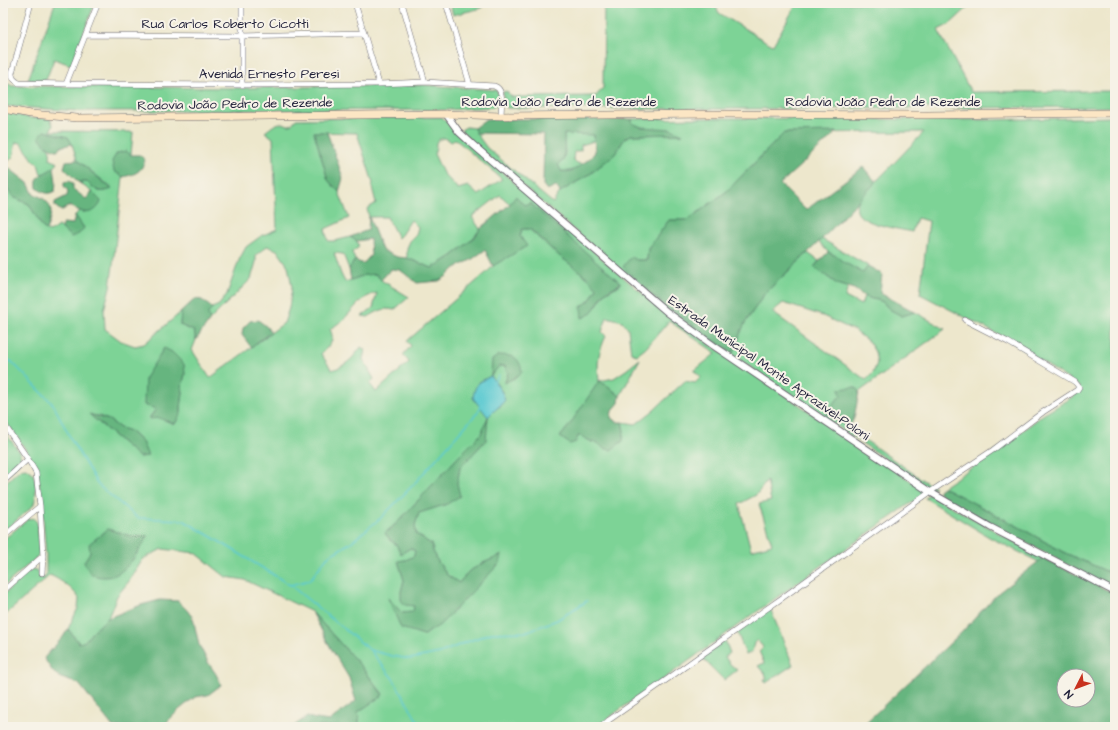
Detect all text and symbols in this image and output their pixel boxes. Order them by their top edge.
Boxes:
street label: Rua Carlos Roberto Cicotti [142,15,308,33]
street label: Avenida Ernesto Peresi [199,65,339,83]
street label: Rodovia João Pedro de Rezende [137,93,333,115]
street label: Rodovia João Pedro de Rezende [462,93,656,111]
street label: Rodovia João Pedro de Rezende [786,93,980,111]
street label: Estrada Municipal Monte Aprazível-Poloni [665,291,873,445]
north arrow [1056,668,1096,708]
text: N [1061,687,1077,702]

